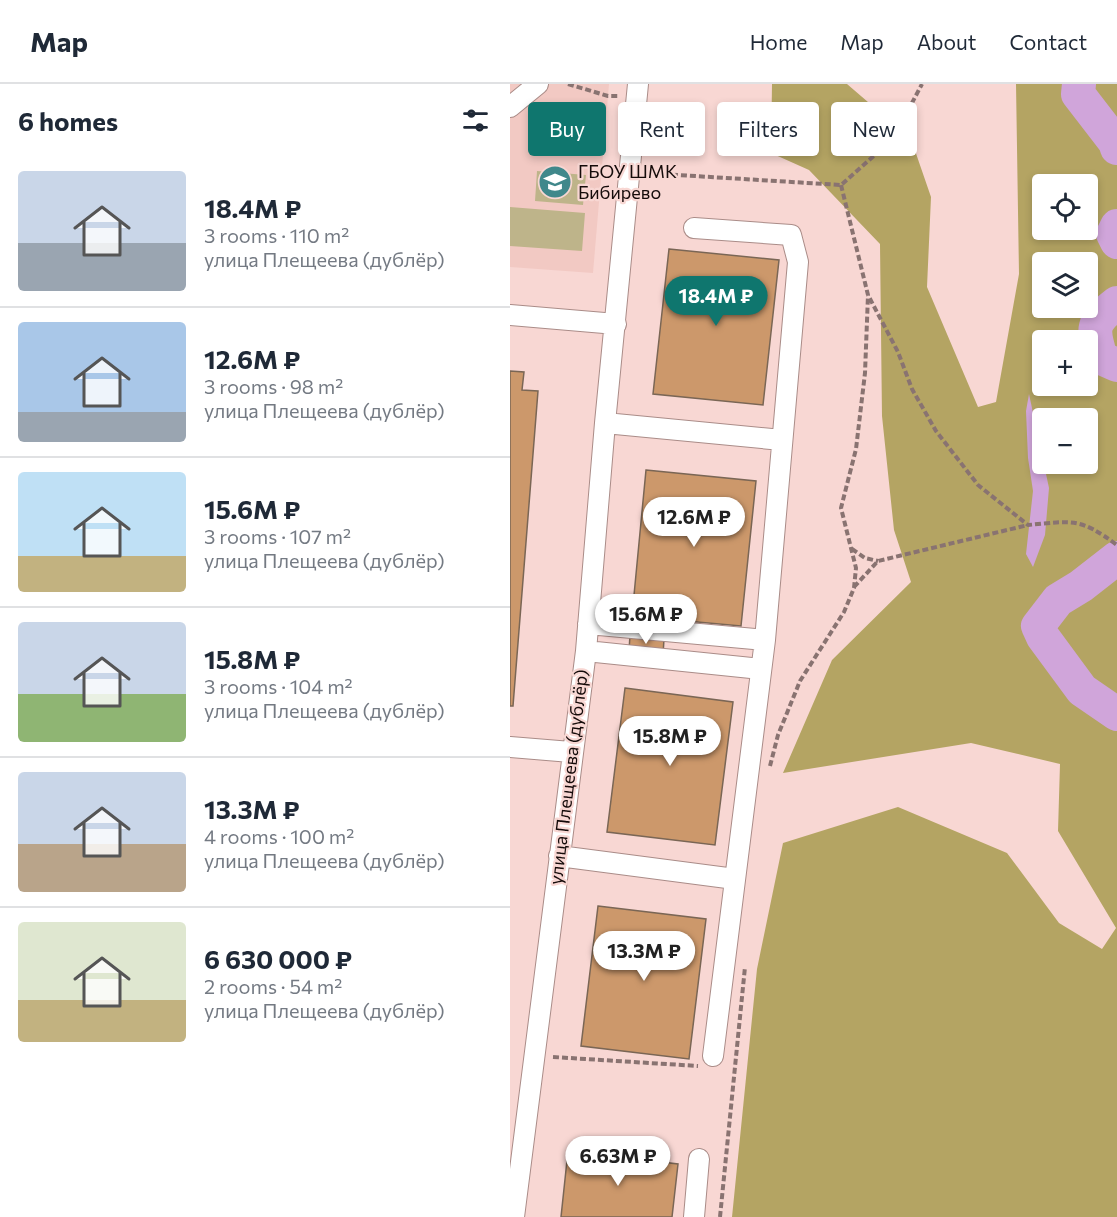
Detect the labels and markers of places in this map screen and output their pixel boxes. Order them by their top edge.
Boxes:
place label: ГБОУ ШМК Бибирево [578,160,677,203]
school or university icon: ГБОУ ШМК Бибирево [537,164,573,200]
pin: 18.4M ₽ [661,276,771,327]
pin: 12.6M ₽ [639,497,749,548]
pin: 15.6M ₽ [591,594,701,645]
pin: 15.8M ₽ [615,716,725,767]
pin: 13.3M ₽ [589,931,699,982]
pin: 6.63M ₽ [563,1136,673,1187]

